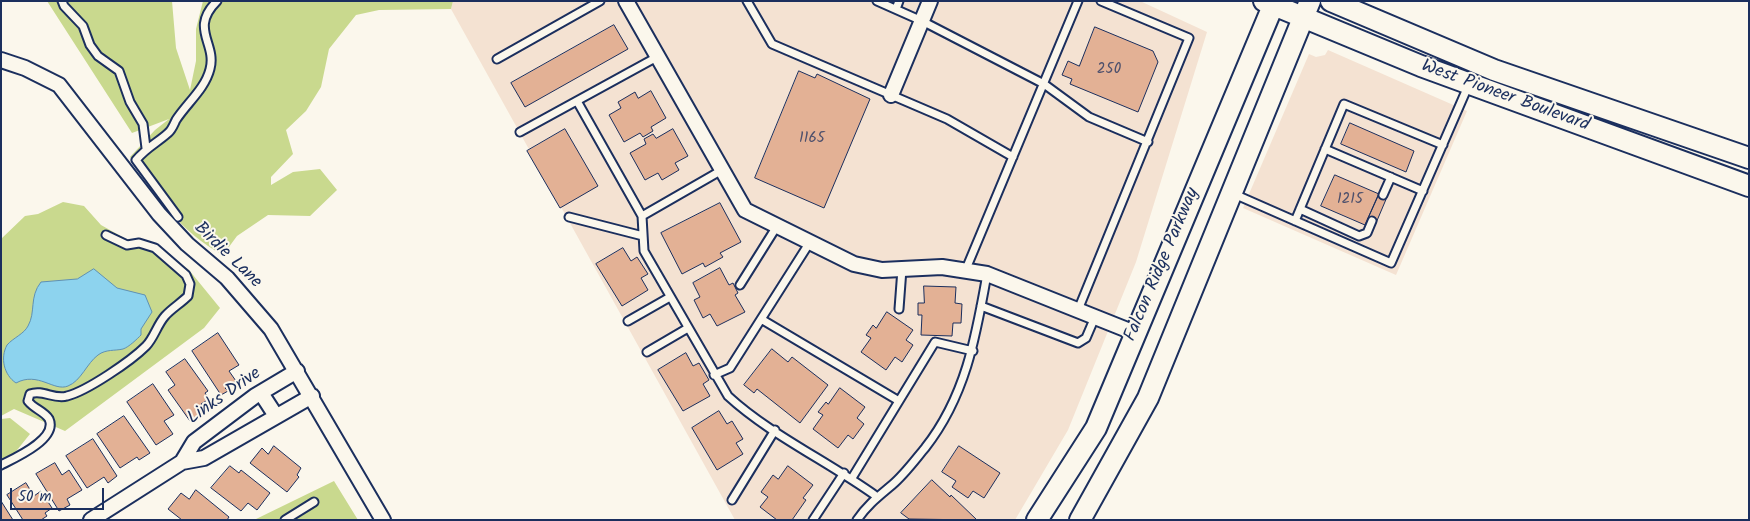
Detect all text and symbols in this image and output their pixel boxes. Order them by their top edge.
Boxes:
street label: West Pioneer Boulevard [1418,57,1592,137]
house number: 250 [1097,61,1121,79]
house number: 1165 [799,130,825,148]
street label: Falcon Ridge Parkway [1121,185,1205,345]
house number: 1215 [1337,191,1363,209]
street label: Birdie Lane [188,218,266,294]
street label: Links Drive [184,364,266,430]
scale bar [12,478,106,510]
text: 50 m [18,485,52,509]

